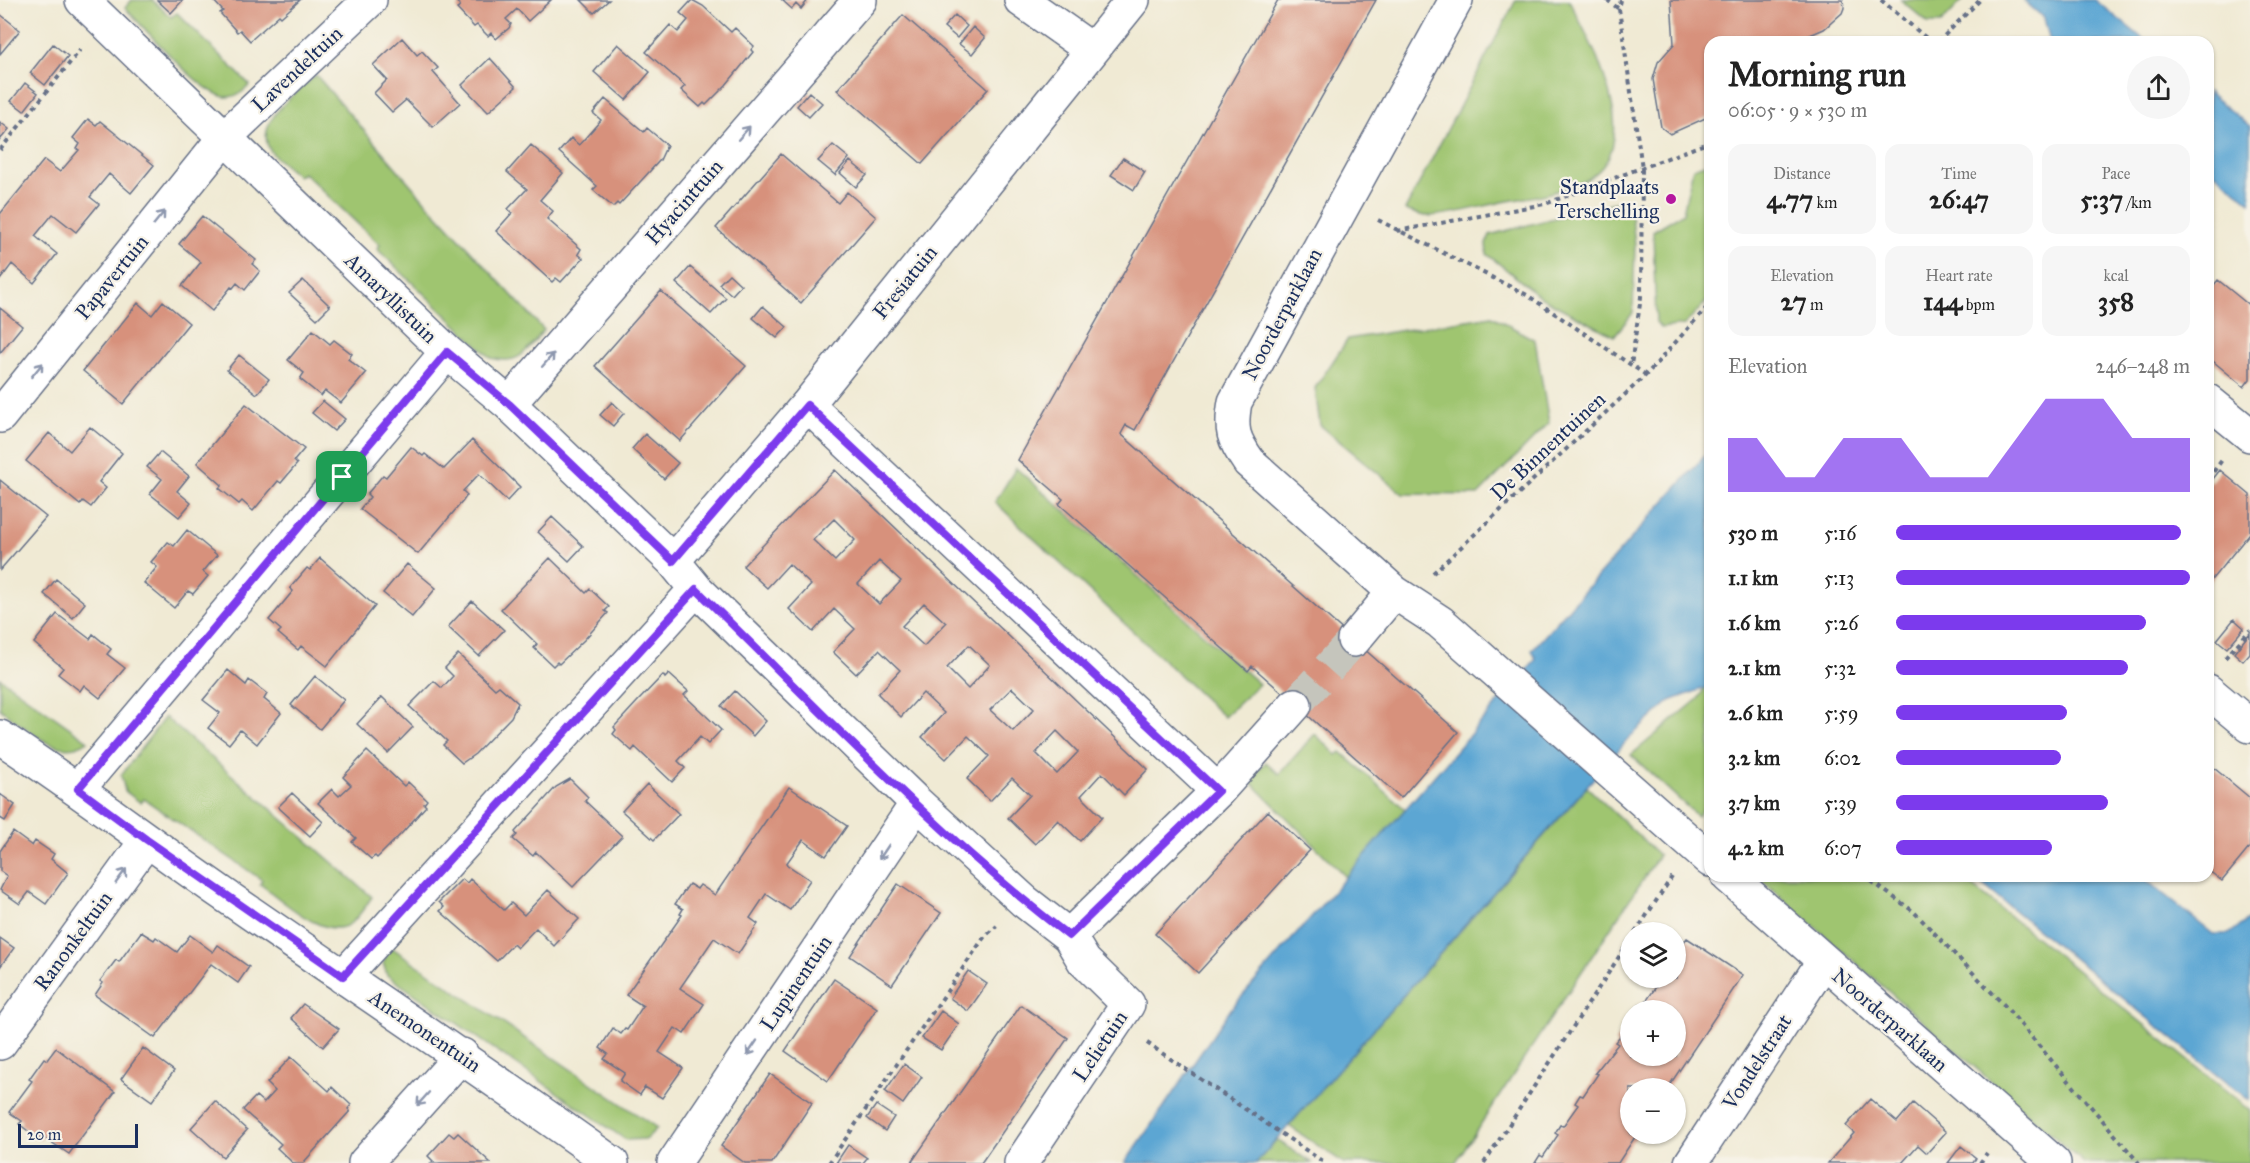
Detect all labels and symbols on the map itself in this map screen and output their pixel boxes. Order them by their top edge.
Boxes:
street label: Lavendeltuin [246,20,348,118]
one-way arrow [737,126,751,141]
street label: Hyacinttuin [640,154,728,250]
place label: Standplaats Terschelling [1555,174,1659,224]
marker: Standplaats Terschelling [1664,192,1678,206]
one-way arrow [152,211,166,226]
street label: Papavertuin [70,229,154,325]
street label: Fresiatuin [867,240,943,324]
street label: Noorderparklaan [1236,244,1328,384]
street label: Amaryllistuin [339,247,443,349]
one-way arrow [541,353,555,368]
one-way arrow [30,362,43,378]
street label: De Binnentuinen [1485,386,1611,506]
pin [316,451,367,502]
one-way arrow [878,843,890,860]
one-way arrow [114,869,127,885]
street label: Ranonkeltuin [28,886,118,996]
street label: Lupinentuin [754,930,838,1036]
street label: Noorderparklaan [1827,962,1953,1078]
street label: Anemonentuin [363,983,486,1078]
street label: Lelietuin [1067,1006,1133,1086]
street label: Vondelstraat [1716,1009,1798,1115]
one-way arrow [746,1040,758,1056]
one-way arrow [416,1091,430,1106]
scale bar [18,1121,138,1148]

